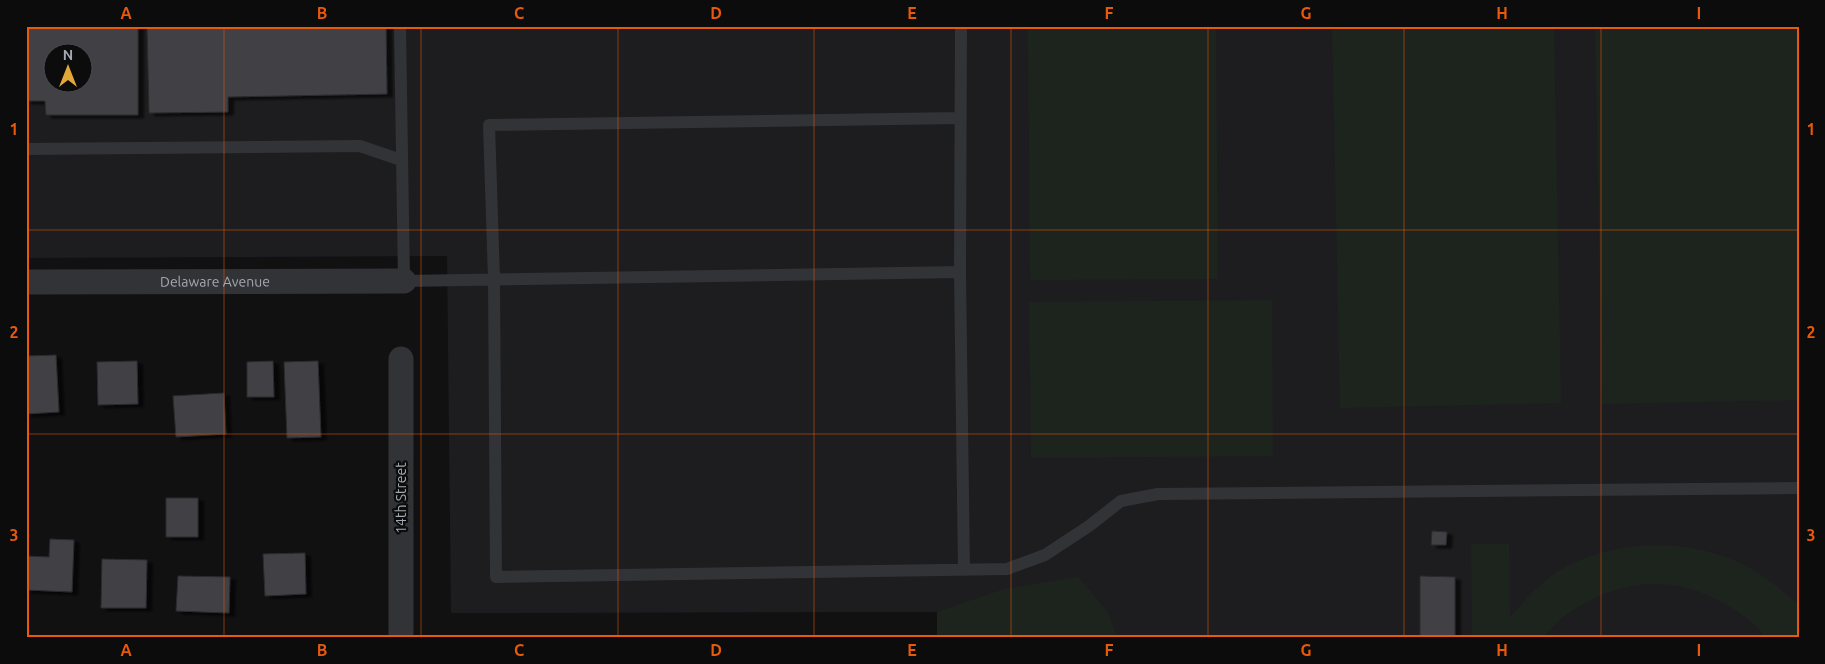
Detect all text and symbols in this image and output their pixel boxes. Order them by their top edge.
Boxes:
text: A [120,4,132,22]
text: B [317,4,327,22]
text: C [514,4,524,22]
text: D [710,4,722,22]
text: E [907,4,917,22]
text: F [1105,4,1114,22]
text: G [1300,4,1312,22]
text: H [1496,4,1508,22]
text: I [1697,4,1701,22]
north arrow [42,42,92,92]
text: N [63,47,73,63]
text: 1 [9,120,19,138]
text: 1 [1806,120,1816,138]
street label: Delaware Avenue [160,273,270,290]
text: 2 [9,323,19,341]
text: 2 [1806,323,1816,341]
street label: 14th Street [393,462,409,534]
text: 3 [9,526,19,544]
text: 3 [1806,526,1816,544]
text: A [120,641,132,659]
text: B [317,641,327,659]
text: C [514,641,524,659]
text: D [710,641,722,659]
text: E [907,641,917,659]
text: F [1105,641,1114,659]
text: G [1300,641,1312,659]
text: H [1496,641,1508,659]
text: I [1697,641,1701,659]

